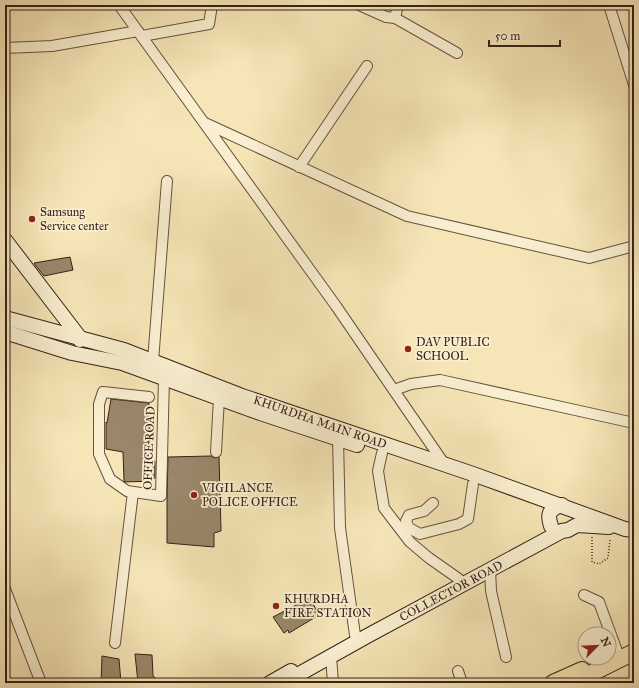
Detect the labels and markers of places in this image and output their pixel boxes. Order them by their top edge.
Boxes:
place label: Samsung Service center [40,205,109,233]
marker: Samsung Service center [27,214,37,224]
place label: DAV PUBLIC SCHOOL [416,335,490,363]
marker: DAV PUBLIC SCHOOL [403,344,413,354]
place label: VIGILANCE POLICE OFFICE [201,481,298,509]
marker: VIGILANCE POLICE OFFICE [189,490,199,500]
place label: KHURDHA FIRE STATION [284,592,372,620]
marker: KHURDHA FIRE STATION [271,601,281,611]

